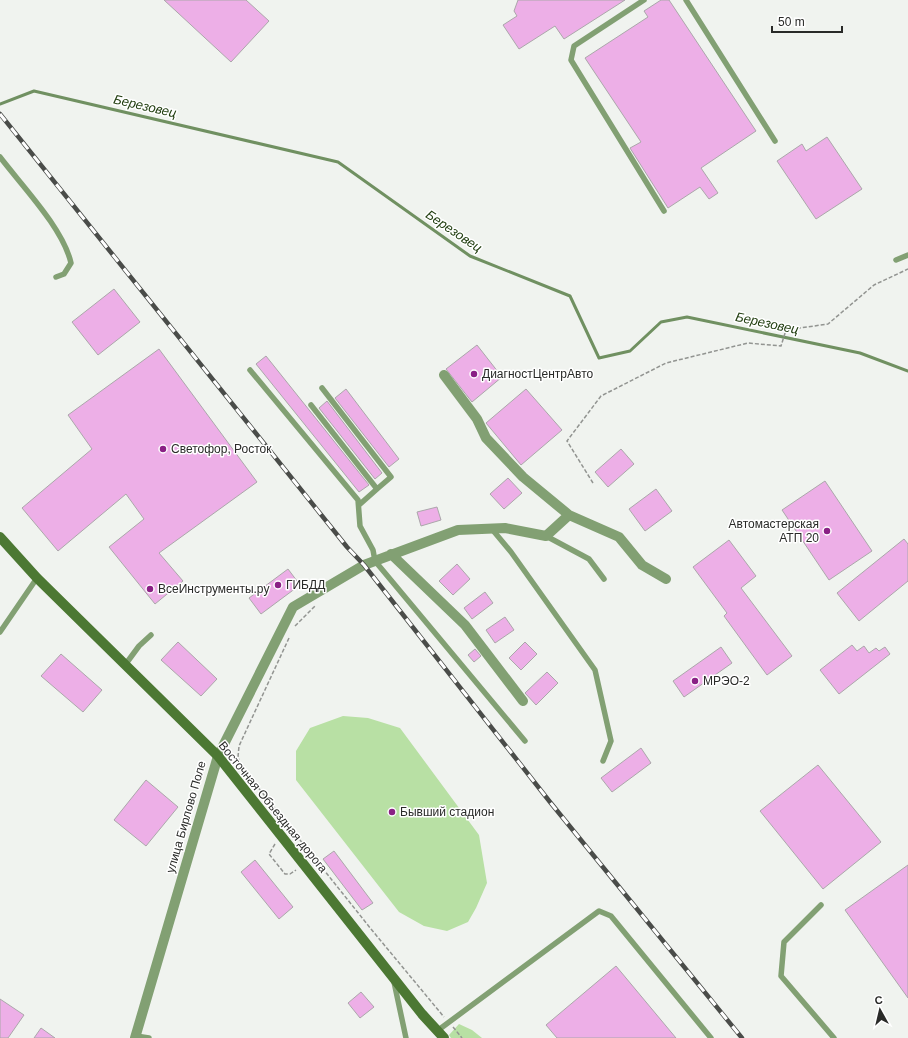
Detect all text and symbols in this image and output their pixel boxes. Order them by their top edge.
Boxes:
scale bar [772,8,842,34]
text: 50 m [778,15,805,29]
water label: Березовец [112,91,178,121]
water label: Березовец [423,207,485,255]
water label: Березовец [734,309,800,337]
place label: ДиагностЦентрАвто [482,367,594,381]
marker: ДиагностЦентрАвто [469,369,479,379]
place label: Светофор, Росток [171,442,272,456]
marker: Светофор, Росток [158,444,168,454]
place label: Автомастерская АТП 20 [729,517,819,545]
marker: Автомастерская АТП 20 [822,526,832,536]
place label: ГИБДД [286,578,325,592]
marker: ГИБДД [273,580,283,590]
place label: ВсеИнструменты.ру [158,582,269,596]
marker: ВсеИнструменты.ру [145,584,155,594]
place label: МРЭО-2 [703,674,750,688]
marker: МРЭО-2 [690,676,700,686]
street label: Восточная Объездная дорога [216,739,330,876]
street label: улица Бирлово Поле [163,759,209,875]
place label: Бывший стадион [400,805,494,819]
marker: Бывший стадион [387,807,397,817]
north arrow [860,990,900,1030]
text: С [874,994,883,1007]

